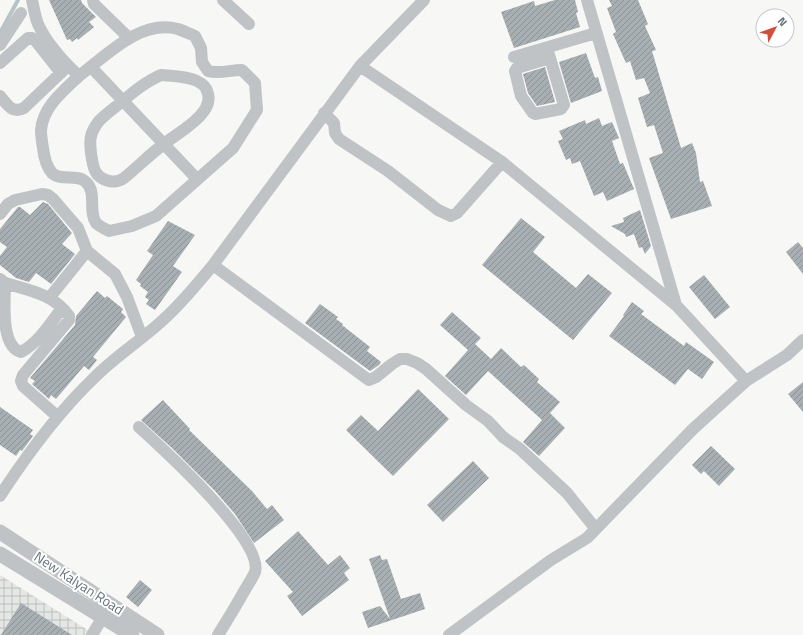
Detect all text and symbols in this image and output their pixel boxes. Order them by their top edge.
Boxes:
north arrow [755,8,795,48]
text: N [774,13,791,30]
street label: New Kalyan Road [30,546,128,619]

